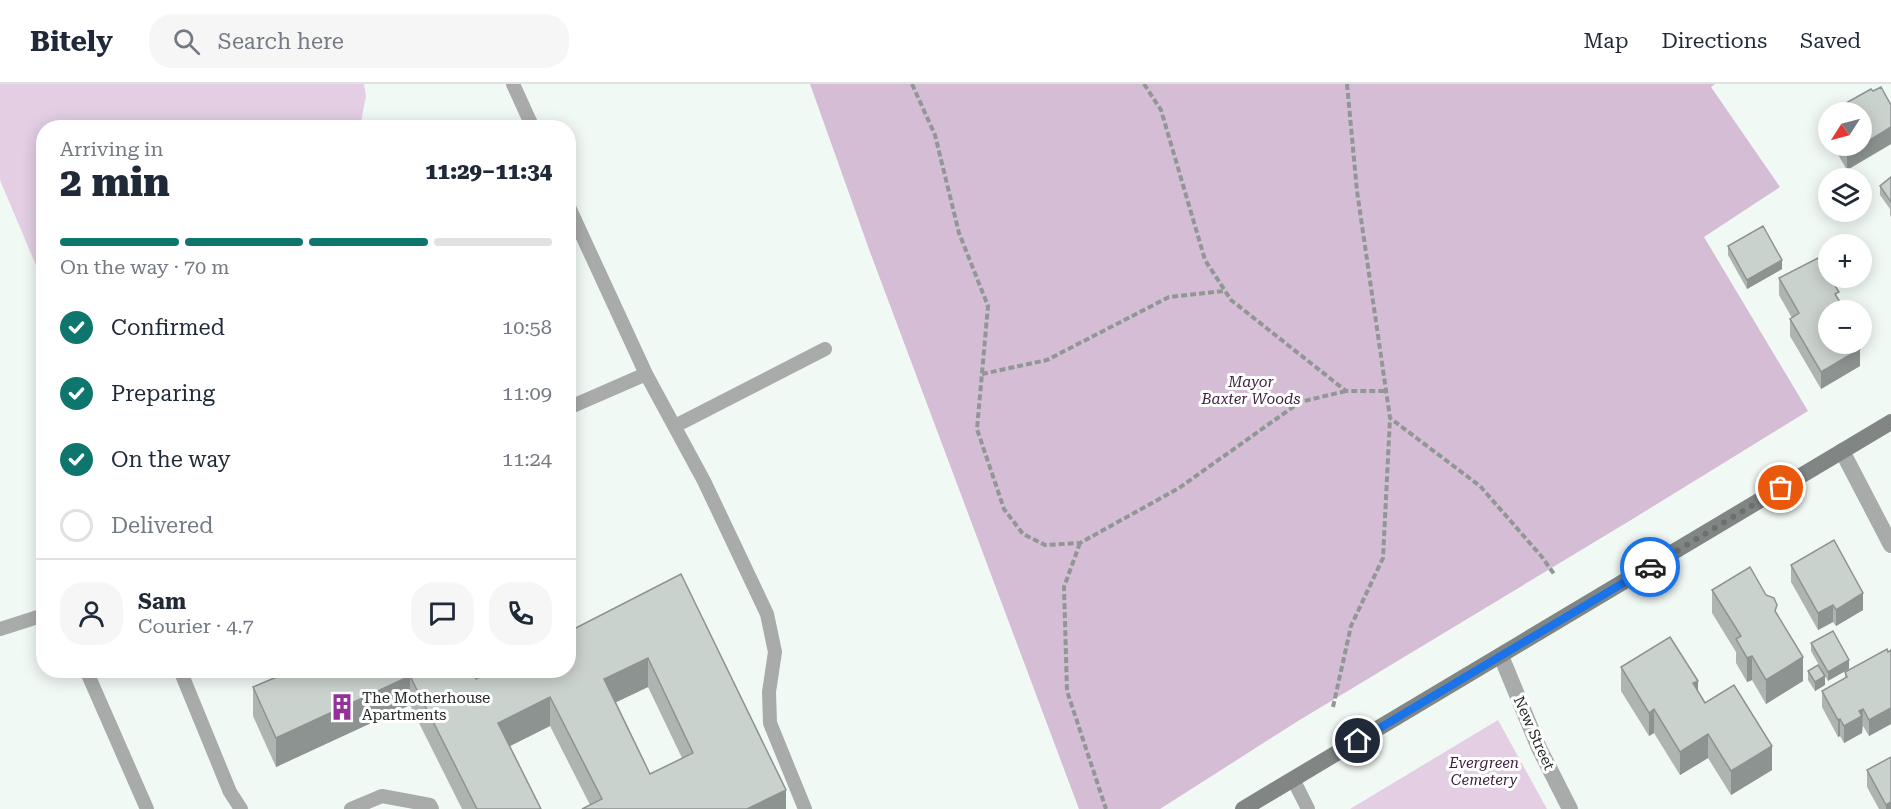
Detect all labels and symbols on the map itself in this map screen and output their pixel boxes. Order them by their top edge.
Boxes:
north arrow [1818,102,1872,156]
park label: Mayor Baxter Woods [1201,373,1300,408]
pin [1755,462,1806,513]
courier [1620,537,1680,597]
place label: The Motherhouse Apartments [362,689,490,724]
building icon: The Motherhouse Apartments [327,692,357,722]
street label: New Street [1510,693,1558,773]
pin [1332,715,1383,766]
park label: Evergreen Cemetery [1448,754,1519,789]

